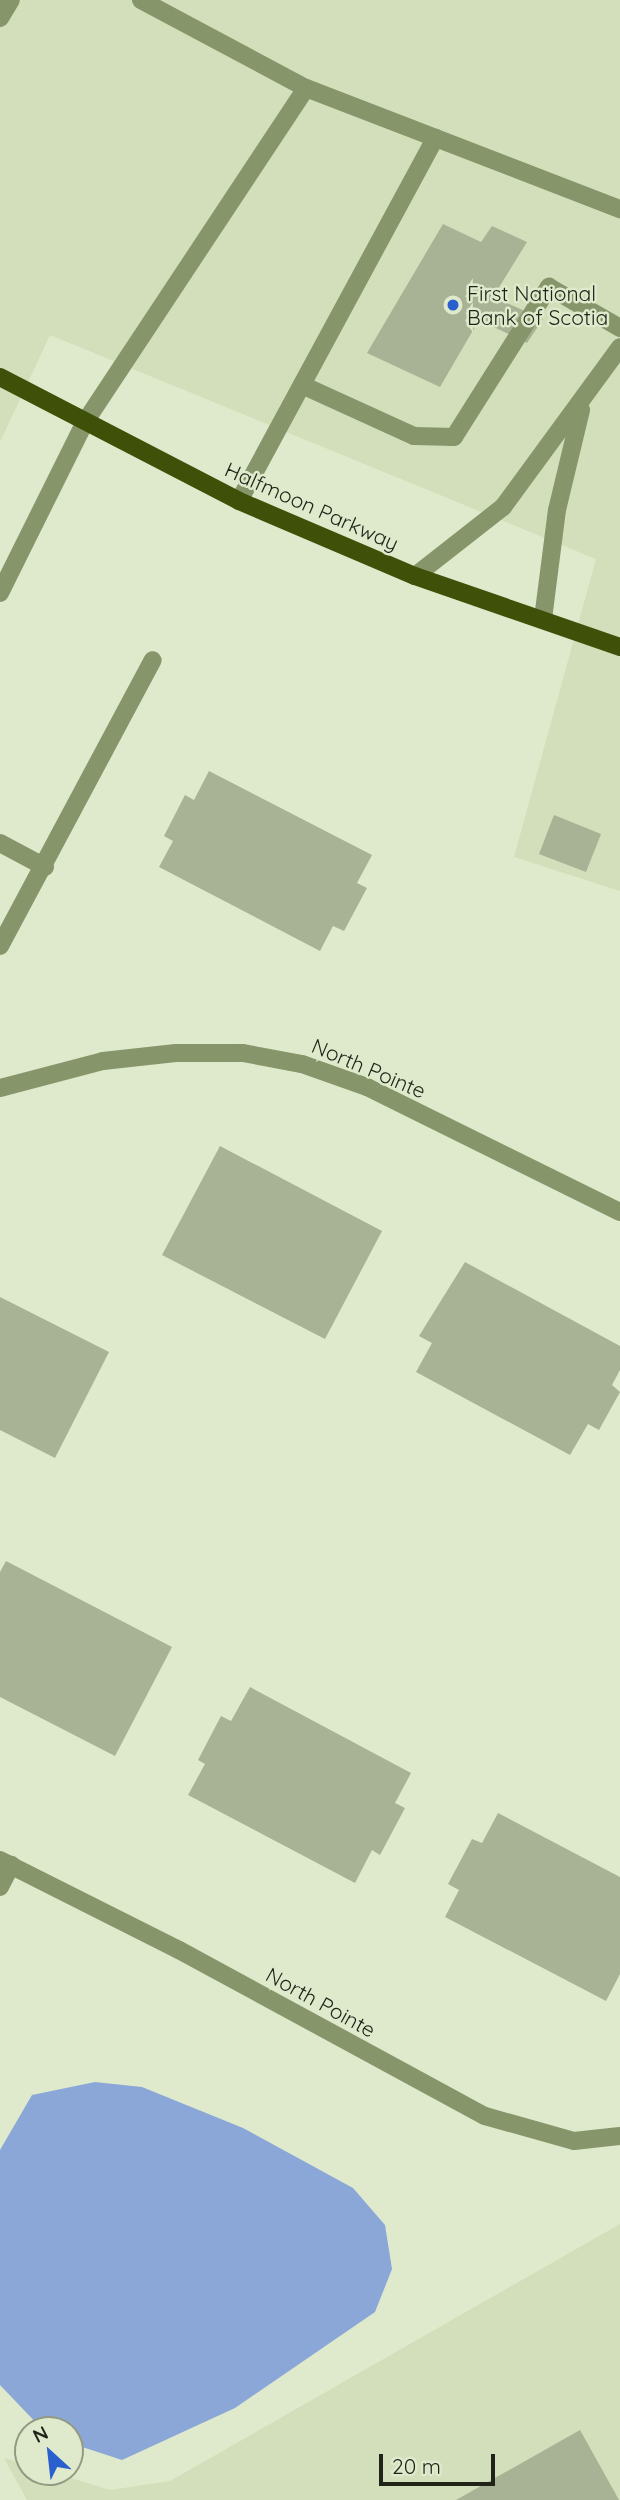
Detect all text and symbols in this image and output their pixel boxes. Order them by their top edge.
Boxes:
place label: First National Bank of Scotia [467,280,608,330]
marker: First National Bank of Scotia [445,297,461,313]
street label: Halfmoon Parkway [221,456,403,556]
street label: North Pointe [308,1033,430,1103]
street label: North Pointe [262,1962,380,2042]
north arrow [14,2416,84,2486]
text: N [29,2420,52,2448]
scale bar [382,2440,498,2484]
text: 20 m [392,2453,441,2479]

